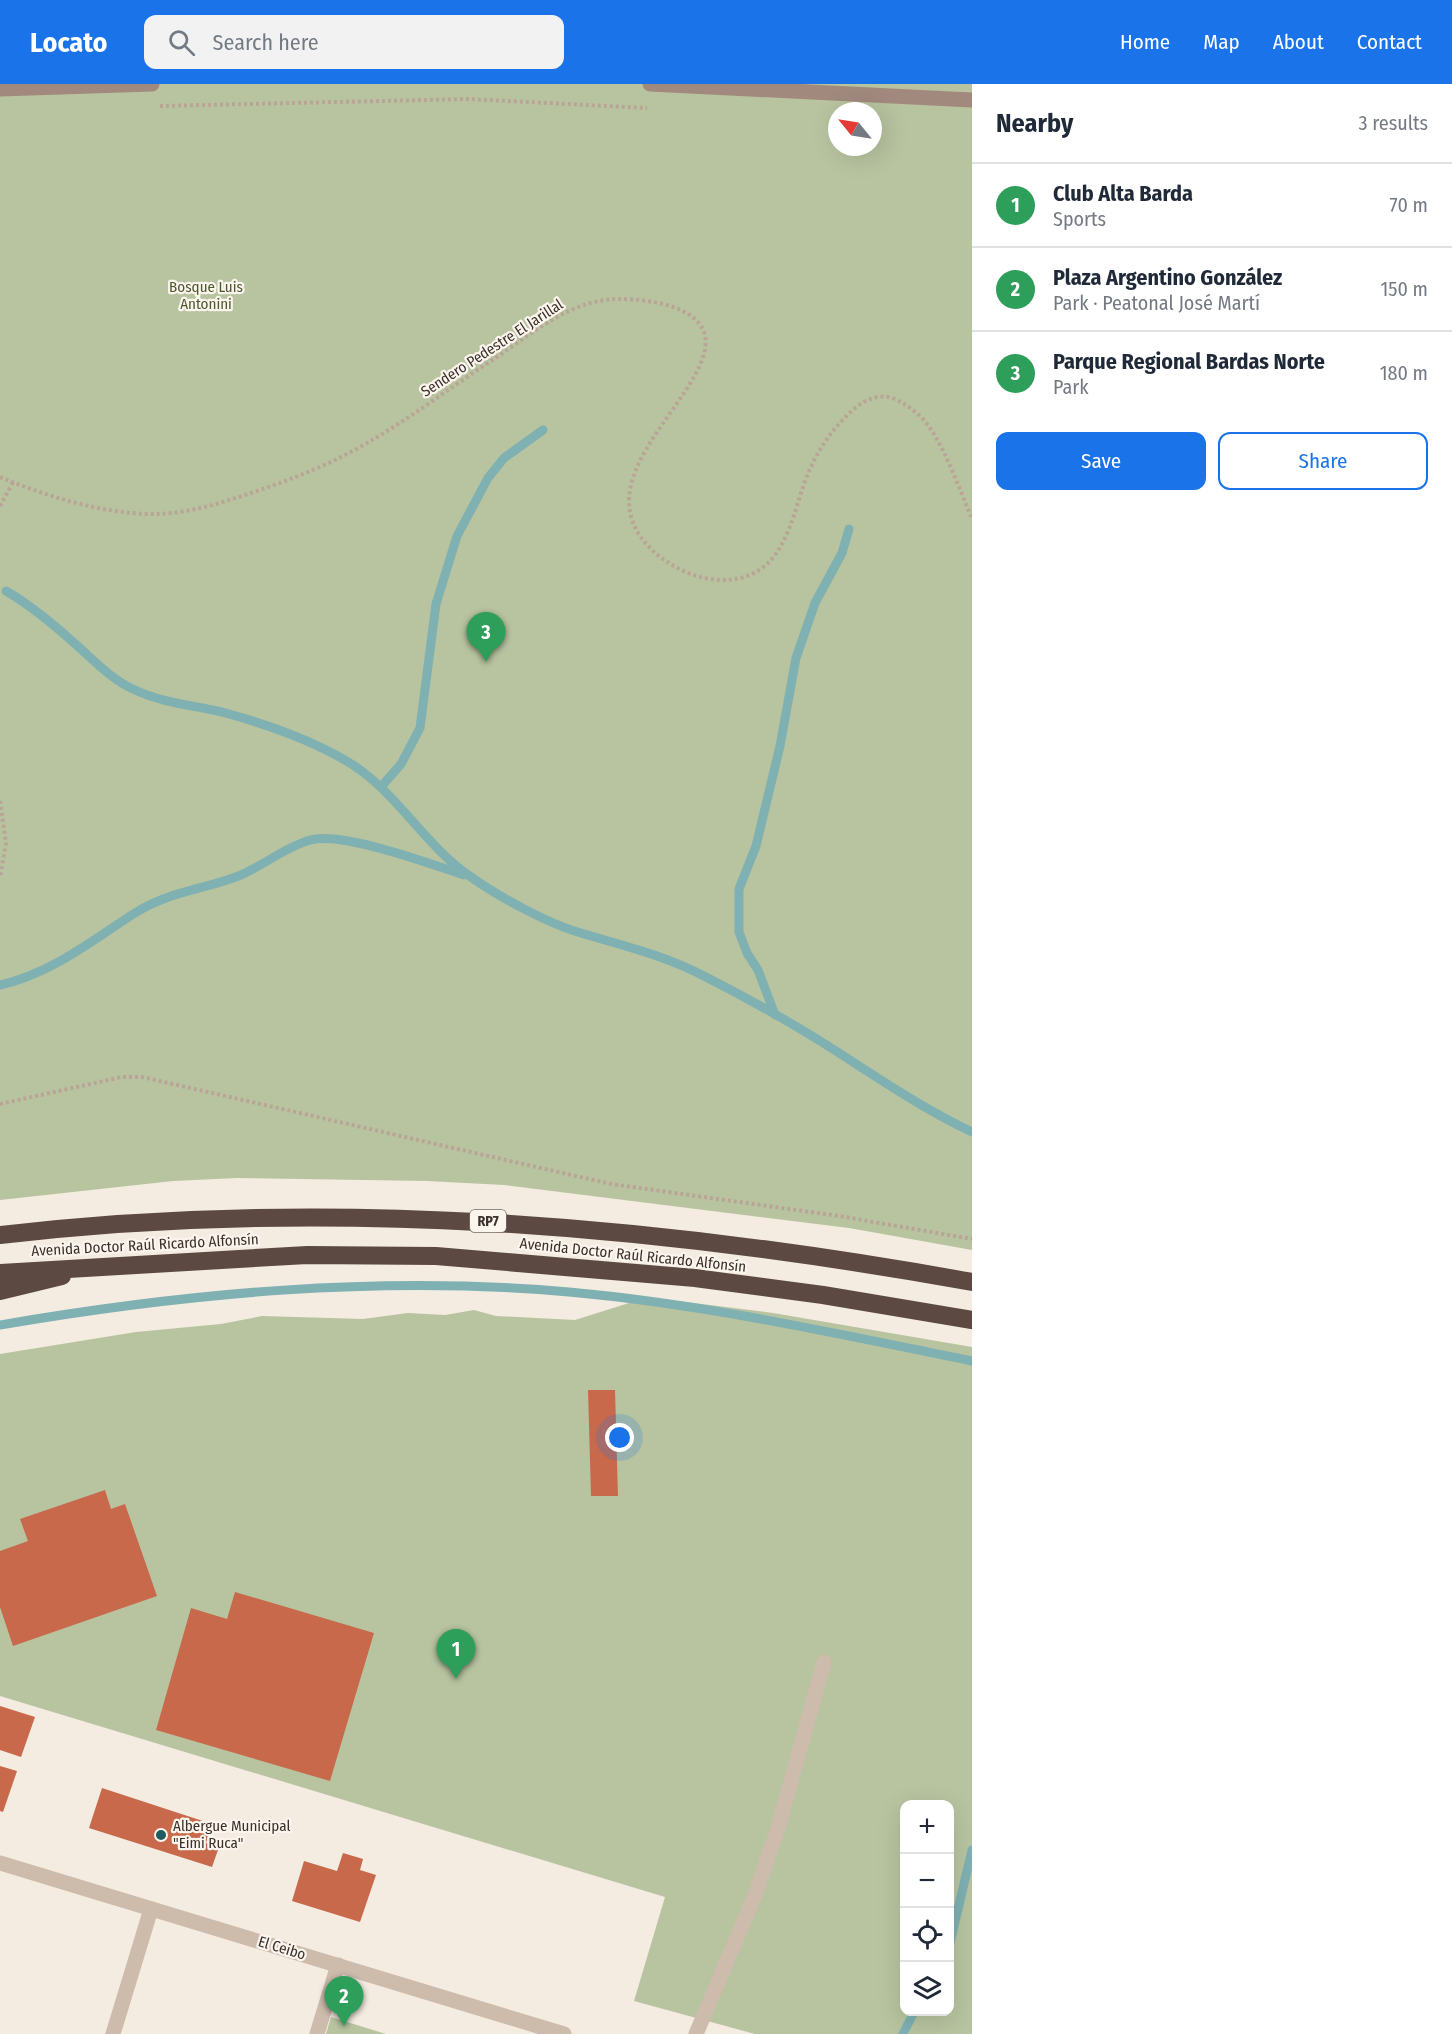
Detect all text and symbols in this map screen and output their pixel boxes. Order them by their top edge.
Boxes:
search box [144,15,564,69]
text: Locato [30,26,108,59]
icon: search [165,26,198,59]
text: Search here [213,29,319,56]
text: Home [1120,29,1170,55]
text: Map [1203,29,1240,55]
text: About [1273,29,1324,55]
text: Contact [1357,29,1422,55]
north arrow [828,102,882,156]
text: Nearby [996,108,1073,139]
text: 3 results [1359,111,1428,135]
text: Club Alta Barda [1053,180,1193,207]
text: 1 [1011,193,1020,217]
text: 70 m [1390,193,1428,217]
text: Sports [1053,207,1106,231]
text: Plaza Argentino González [1053,264,1282,291]
text: 2 [1011,277,1020,301]
text: 150 m [1381,277,1428,301]
park label: Bosque Luis Antonini [169,278,243,313]
text: Park · Peatonal José Martí [1053,291,1260,315]
street label: Sendero Pedestre El Jarillal [418,295,566,401]
text: Parque Regional Bardas Norte [1053,348,1325,375]
text: 3 [1011,361,1020,385]
text: 180 m [1380,361,1428,385]
text: Park [1053,375,1089,399]
button: Save [996,432,1206,490]
button: Share [1218,432,1428,490]
pin: 3 [466,612,506,662]
road number: RP7 [470,1210,506,1232]
street label: Avenida Doctor Raúl Ricardo Alfonsín [31,1230,259,1260]
street label: Avenida Doctor Raúl Ricardo Alfonsín [519,1234,747,1276]
your location [605,1423,634,1452]
pin: 1 [436,1630,476,1679]
map controls [900,1800,954,2016]
button: + [900,1800,954,1854]
place label: Albergue Municipal "Eimi Ruca" [173,1817,290,1852]
marker: Albergue Municipal "Eimi Ruca" [154,1828,168,1842]
button: − [900,1854,954,1908]
button: locate [900,1908,954,1962]
street label: El Ceibo [256,1932,308,1964]
button: layers [900,1962,954,2016]
pin: 2 [324,1976,364,2026]

